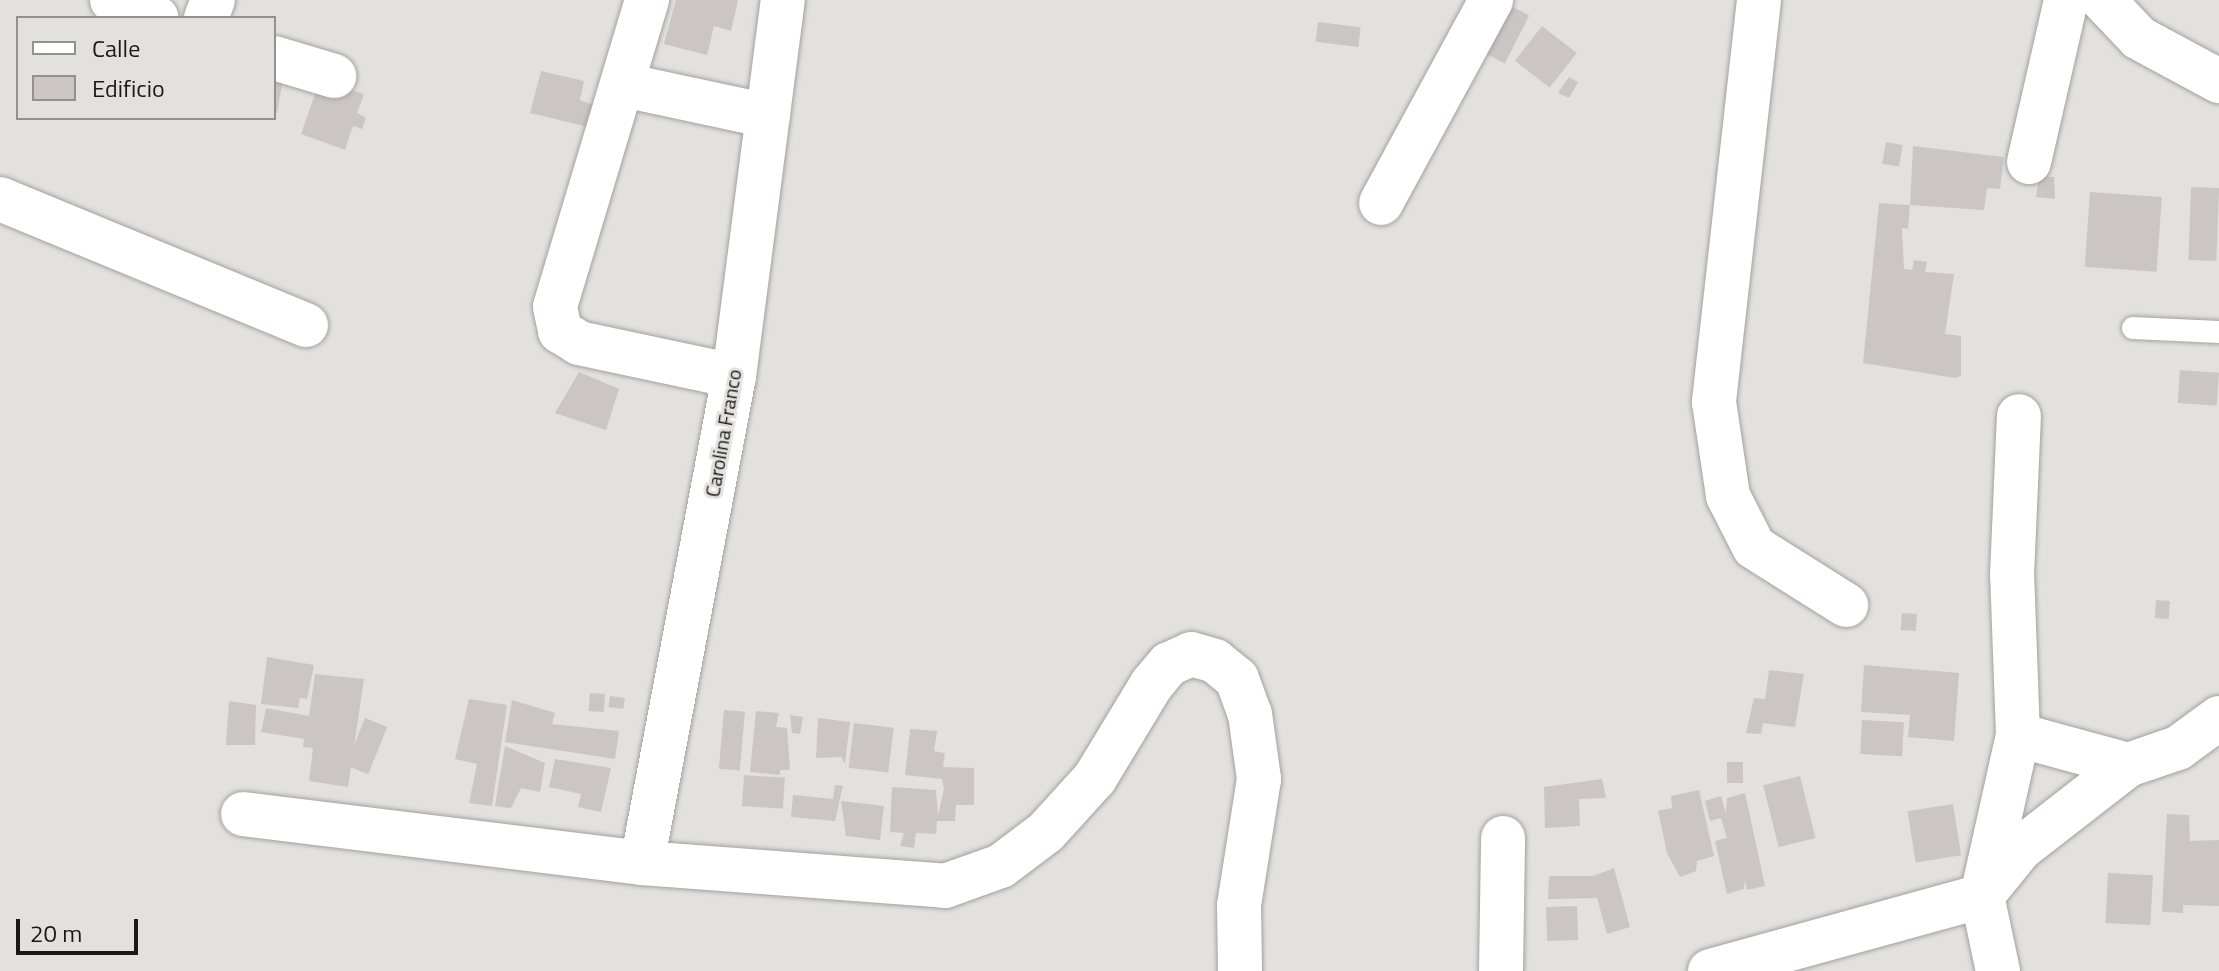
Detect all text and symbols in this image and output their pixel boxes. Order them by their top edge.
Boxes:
legend [16,16,276,120]
text: Calle [92,30,140,66]
text: Edificio [92,70,165,106]
street label: Carolina Franco [700,367,746,499]
scale bar [20,903,142,953]
text: 20 m [30,915,82,951]

